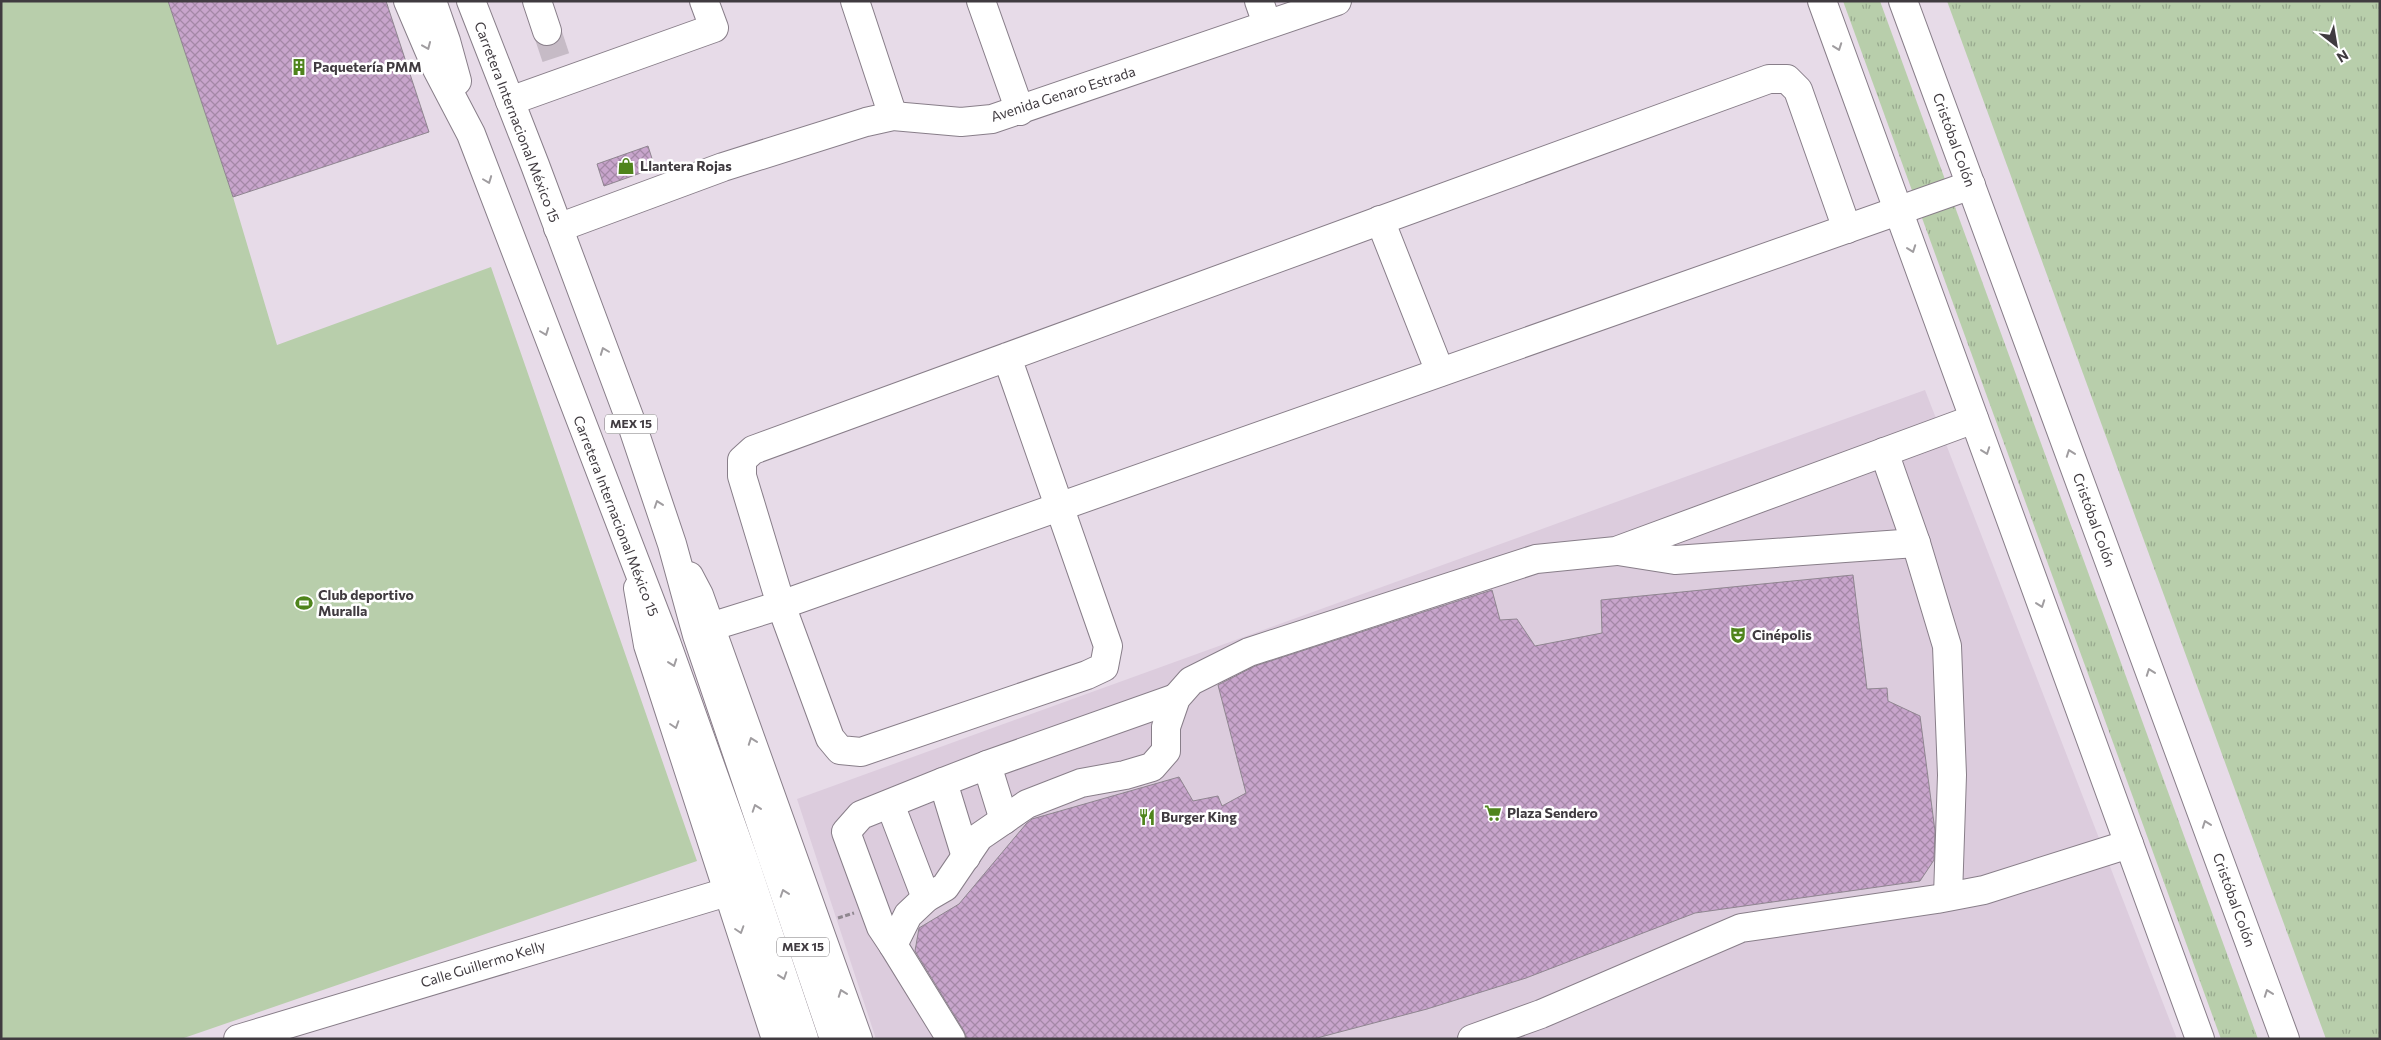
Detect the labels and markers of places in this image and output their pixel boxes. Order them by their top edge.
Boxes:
building icon: Paquetería PMM [289,57,309,77]
place label: Paquetería PMM [313,58,422,75]
shop icon: Llantera Rojas [616,156,636,176]
place label: Llantera Rojas [640,157,732,174]
place label: Club deportivo Muralla [318,586,414,619]
sports icon: Club deportivo Muralla [294,593,314,613]
theatre icon: Cinépolis [1728,625,1748,645]
place label: Cinépolis [1752,626,1812,643]
supermarket icon: Plaza Sendero [1483,803,1503,823]
place label: Plaza Sendero [1507,804,1598,821]
restaurant icon: Burger King [1137,807,1157,827]
place label: Burger King [1161,808,1237,825]

